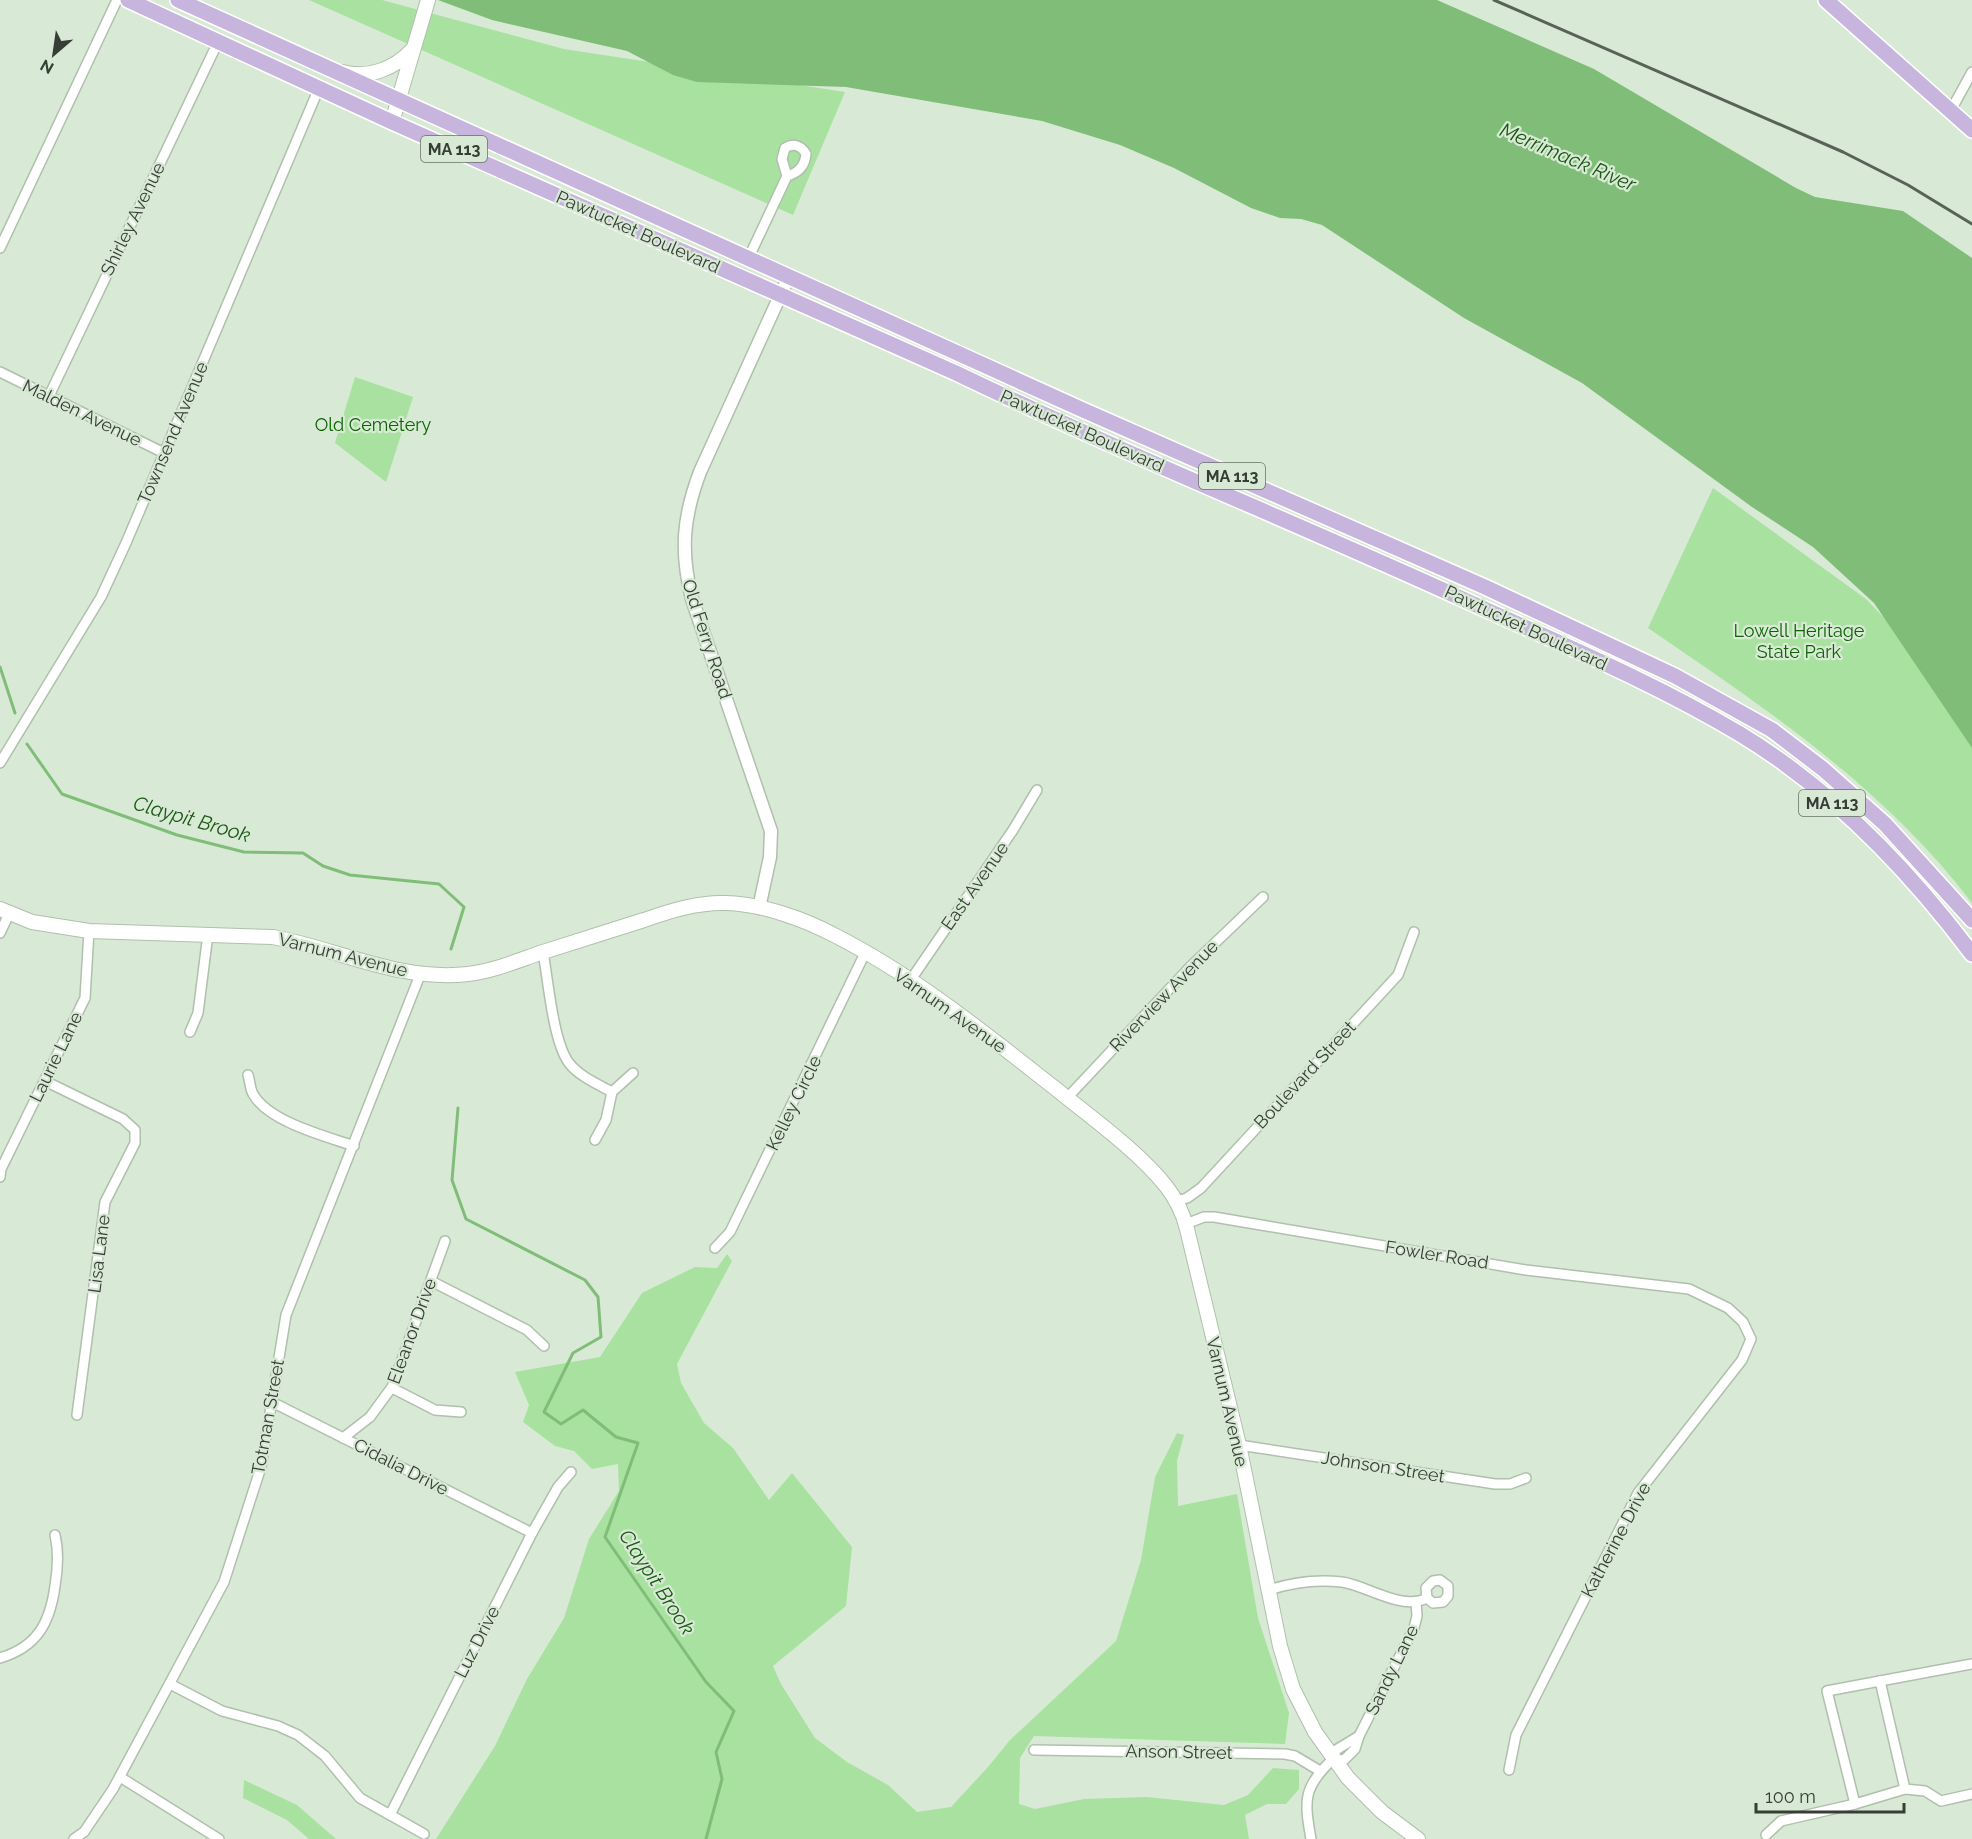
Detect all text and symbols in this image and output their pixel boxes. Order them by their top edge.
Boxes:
north arrow [24,24,84,84]
text: N [37,55,57,78]
water label: Merrimack River [1497,118,1640,197]
road number: MA 113 [421,136,487,162]
street label: Shirley Avenue [96,158,169,279]
street label: Pawtucket Boulevard [553,186,723,277]
street label: Townsend Avenue [133,358,212,507]
street label: Malden Avenue [19,375,146,451]
street label: Pawtucket Boulevard [997,385,1167,476]
park label: Old Cemetery [315,414,432,435]
road number: MA 113 [1199,463,1265,489]
street label: Old Ferry Road [678,576,737,701]
street label: Pawtucket Boulevard [1442,581,1611,674]
park label: Lowell Heritage State Park [1734,620,1865,662]
road number: MA 113 [1799,790,1865,816]
water label: Claypit Brook [131,791,254,847]
street label: East Avenue [937,837,1013,934]
street label: Varnum Avenue [276,928,410,981]
street label: Riverview Avenue [1105,935,1223,1056]
street label: Varnum Avenue [890,964,1011,1057]
street label: Laurie Lane [25,1008,87,1105]
street label: Boulevard Street [1249,1016,1360,1133]
street label: Kelley Circle [761,1051,826,1154]
street label: Lisa Lane [83,1213,114,1294]
street label: Fowler Road [1384,1236,1490,1273]
street label: Eleanor Drive [383,1275,441,1387]
street label: Varnum Avenue [1202,1335,1253,1469]
street label: Totman Street [247,1358,288,1476]
street label: Cidalia Drive [350,1434,452,1500]
street label: Johnson Street [1320,1446,1446,1487]
street label: Katherine Drive [1576,1478,1655,1601]
water label: Claypit Brook [614,1525,700,1639]
street label: Luz Drive [450,1602,504,1681]
street label: Sandy Lane [1361,1621,1423,1718]
street label: Anson Street [1125,1740,1233,1763]
scale bar [1756,1776,1904,1814]
text: 100 m [1765,1786,1816,1807]

